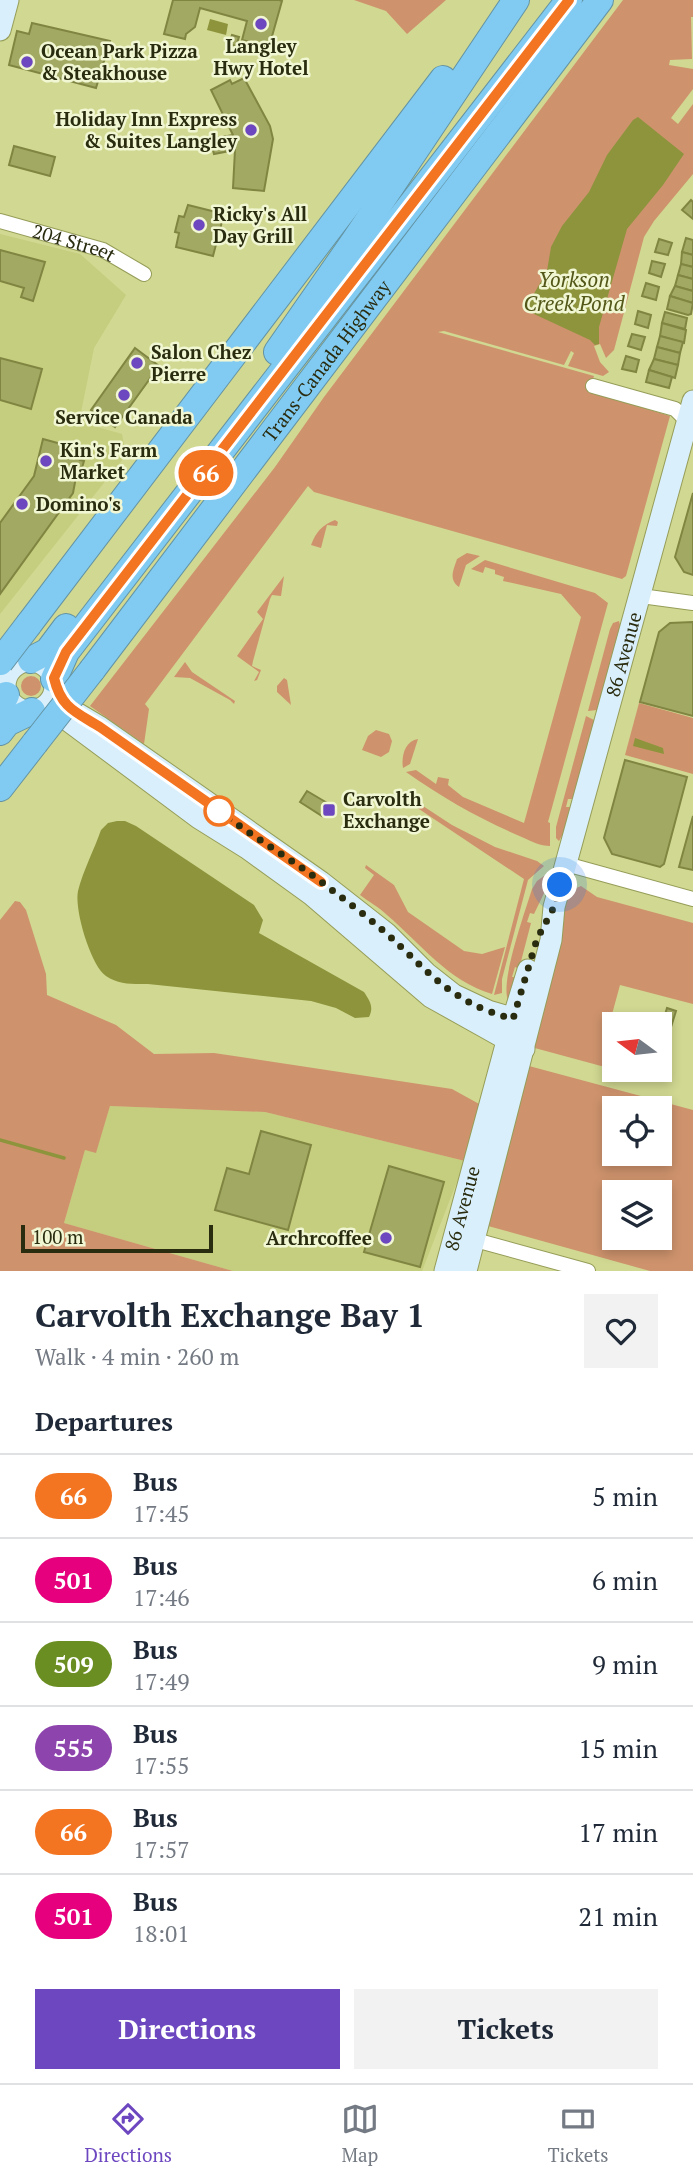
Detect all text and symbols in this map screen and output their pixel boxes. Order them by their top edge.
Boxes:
marker: Langley Hwy Hotel [253,16,269,32]
place label: Langley Hwy Hotel [213,33,309,80]
place label: Ocean Park Pizza & Steakhouse [41,38,198,85]
marker: Ocean Park Pizza & Steakhouse [19,54,35,70]
place label: Holiday Inn Express & Suites Langley [55,106,238,153]
marker: Holiday Inn Express & Suites Langley [243,122,259,138]
place label: Ricky's All Day Grill [213,201,307,248]
marker: Ricky's All Day Grill [191,217,207,233]
street label: 204 Street [30,218,121,267]
water label: Yorkson Creek Pond [523,265,625,317]
street label: Trans-Canada Highway [257,274,396,447]
place label: Salon Chez Pierre [151,339,252,386]
marker: Salon Chez Pierre [129,355,145,371]
marker: Service Canada [116,387,132,403]
place label: Service Canada [55,404,193,429]
place label: Kin's Farm Market [60,437,158,484]
line badge: 66 [174,450,238,496]
marker: Kin's Farm Market [38,453,54,469]
text: 66 [192,457,220,489]
place label: Domino's [36,491,121,516]
marker: Domino's [14,496,30,512]
street label: 86 Avenue [599,609,646,699]
place label: Carvolth Exchange [343,786,430,833]
unlabelled marker [204,796,234,826]
marker: Carvolth Exchange [321,802,337,818]
your location [542,867,577,902]
north arrow [602,1012,672,1082]
map controls [602,1012,672,1250]
button: locate [602,1096,672,1166]
street label: 86 Avenue [438,1163,485,1253]
button: layers [602,1180,672,1250]
scale bar [21,1222,214,1254]
text: 100 m [32,1224,83,1249]
place label: Archrcoffee [266,1225,372,1250]
marker: Archrcoffee [378,1230,394,1246]
text: Carvolth Exchange Bay 1 [35,1293,425,1336]
button: heart [584,1294,658,1368]
text: Walk · 4 min · 260 m [35,1341,239,1372]
text: Departures [35,1404,173,1438]
text: Bus [133,1464,178,1498]
text: 5 min [592,1479,658,1513]
text: 66 [60,1480,87,1512]
text: 17:45 [133,1498,190,1529]
text: Bus [133,1548,178,1582]
text: 6 min [592,1563,658,1597]
text: 501 [53,1564,94,1596]
text: 17:46 [133,1582,190,1613]
text: Bus [133,1632,178,1666]
text: 9 min [592,1647,658,1681]
text: 509 [53,1648,94,1680]
text: 17:49 [133,1666,190,1697]
text: Bus [133,1716,178,1750]
text: 15 min [578,1731,658,1765]
text: 555 [53,1732,94,1764]
text: 17:55 [133,1750,190,1781]
text: Bus [133,1800,178,1834]
text: 17 min [578,1815,658,1849]
text: 66 [60,1816,87,1848]
text: 17:57 [133,1834,190,1865]
text: Bus [133,1884,178,1918]
text: 21 min [578,1899,658,1933]
text: 501 [53,1900,94,1932]
text: 18:01 [133,1918,190,1949]
button: Directions [35,1989,340,2069]
button: Tickets [354,1989,658,2069]
tab: Directions [84,2100,172,2167]
tab: Map [341,2100,379,2167]
tab: Tickets [548,2100,609,2167]

